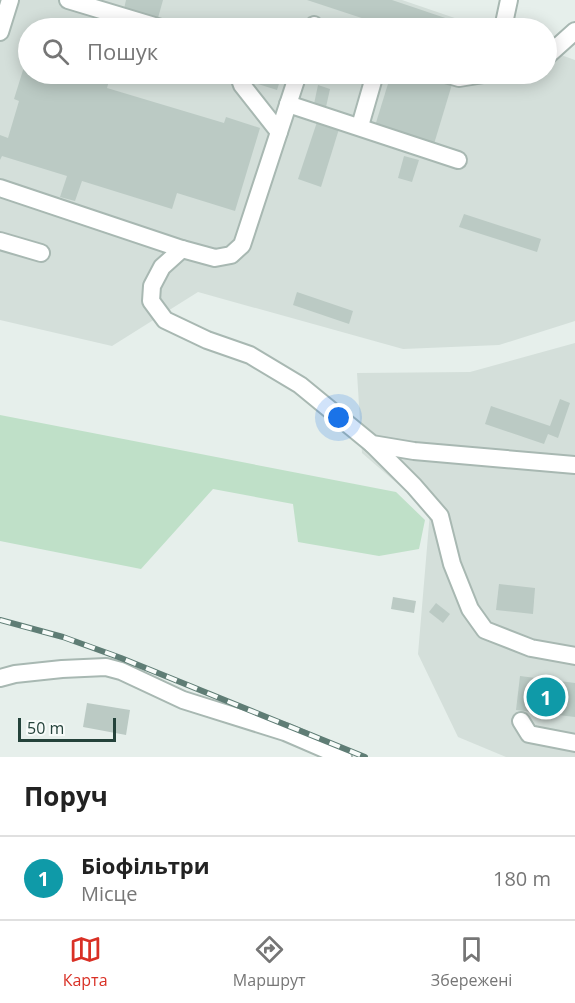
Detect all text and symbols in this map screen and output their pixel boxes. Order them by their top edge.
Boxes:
search box [18,18,557,84]
icon: search [39,35,72,68]
text: Пошук [87,36,158,66]
your location [324,403,353,432]
pin: 1 [526,674,566,720]
scale bar [18,715,116,742]
text: 50 m [27,717,64,739]
text: Поруч [24,778,108,814]
text: Біофільтри [81,850,210,880]
text: 1 [38,865,49,892]
text: 180 m [493,865,551,892]
text: Місце [81,880,137,907]
tab: Карта [63,933,108,991]
tab: Маршрут [233,933,305,991]
tab: Збережені [431,933,512,991]

